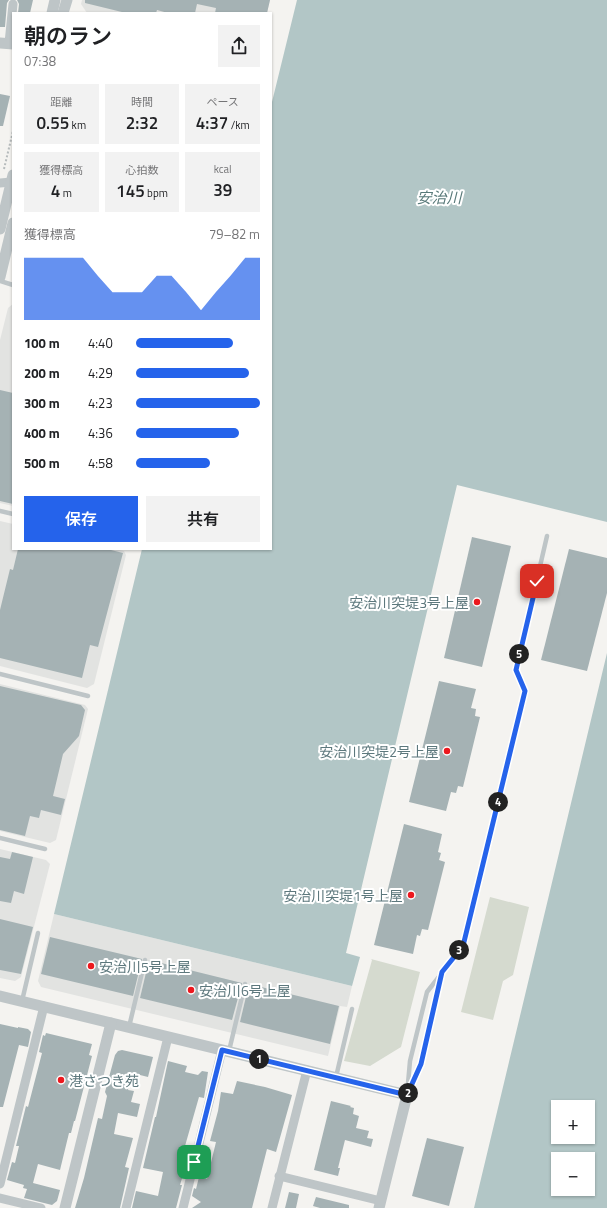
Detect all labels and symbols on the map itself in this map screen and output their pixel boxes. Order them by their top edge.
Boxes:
water label: 安治川 [416,186,463,209]
pin [520,564,554,598]
place label: 安治川突堤3号上屋 [349,592,469,613]
marker: 安治川突堤3号上屋 [472,597,482,607]
pin: 5 [509,644,529,664]
place label: 安治川突堤2号上屋 [319,741,439,762]
marker: 安治川突堤2号上屋 [442,746,452,756]
pin: 4 [488,792,508,812]
place label: 安治川突堤1号上屋 [283,885,403,906]
marker: 安治川突堤1号上屋 [406,890,416,900]
pin: 3 [449,940,469,960]
place label: 安治川5号上屋 [99,956,191,977]
marker: 安治川5号上屋 [86,961,96,971]
place label: 安治川6号上屋 [199,980,291,1001]
marker: 安治川6号上屋 [186,985,196,995]
pin: 1 [249,1049,269,1069]
place label: 港さつき苑 [69,1070,139,1091]
marker: 港さつき苑 [56,1075,66,1085]
pin: 2 [398,1083,418,1103]
pin [177,1145,211,1179]

